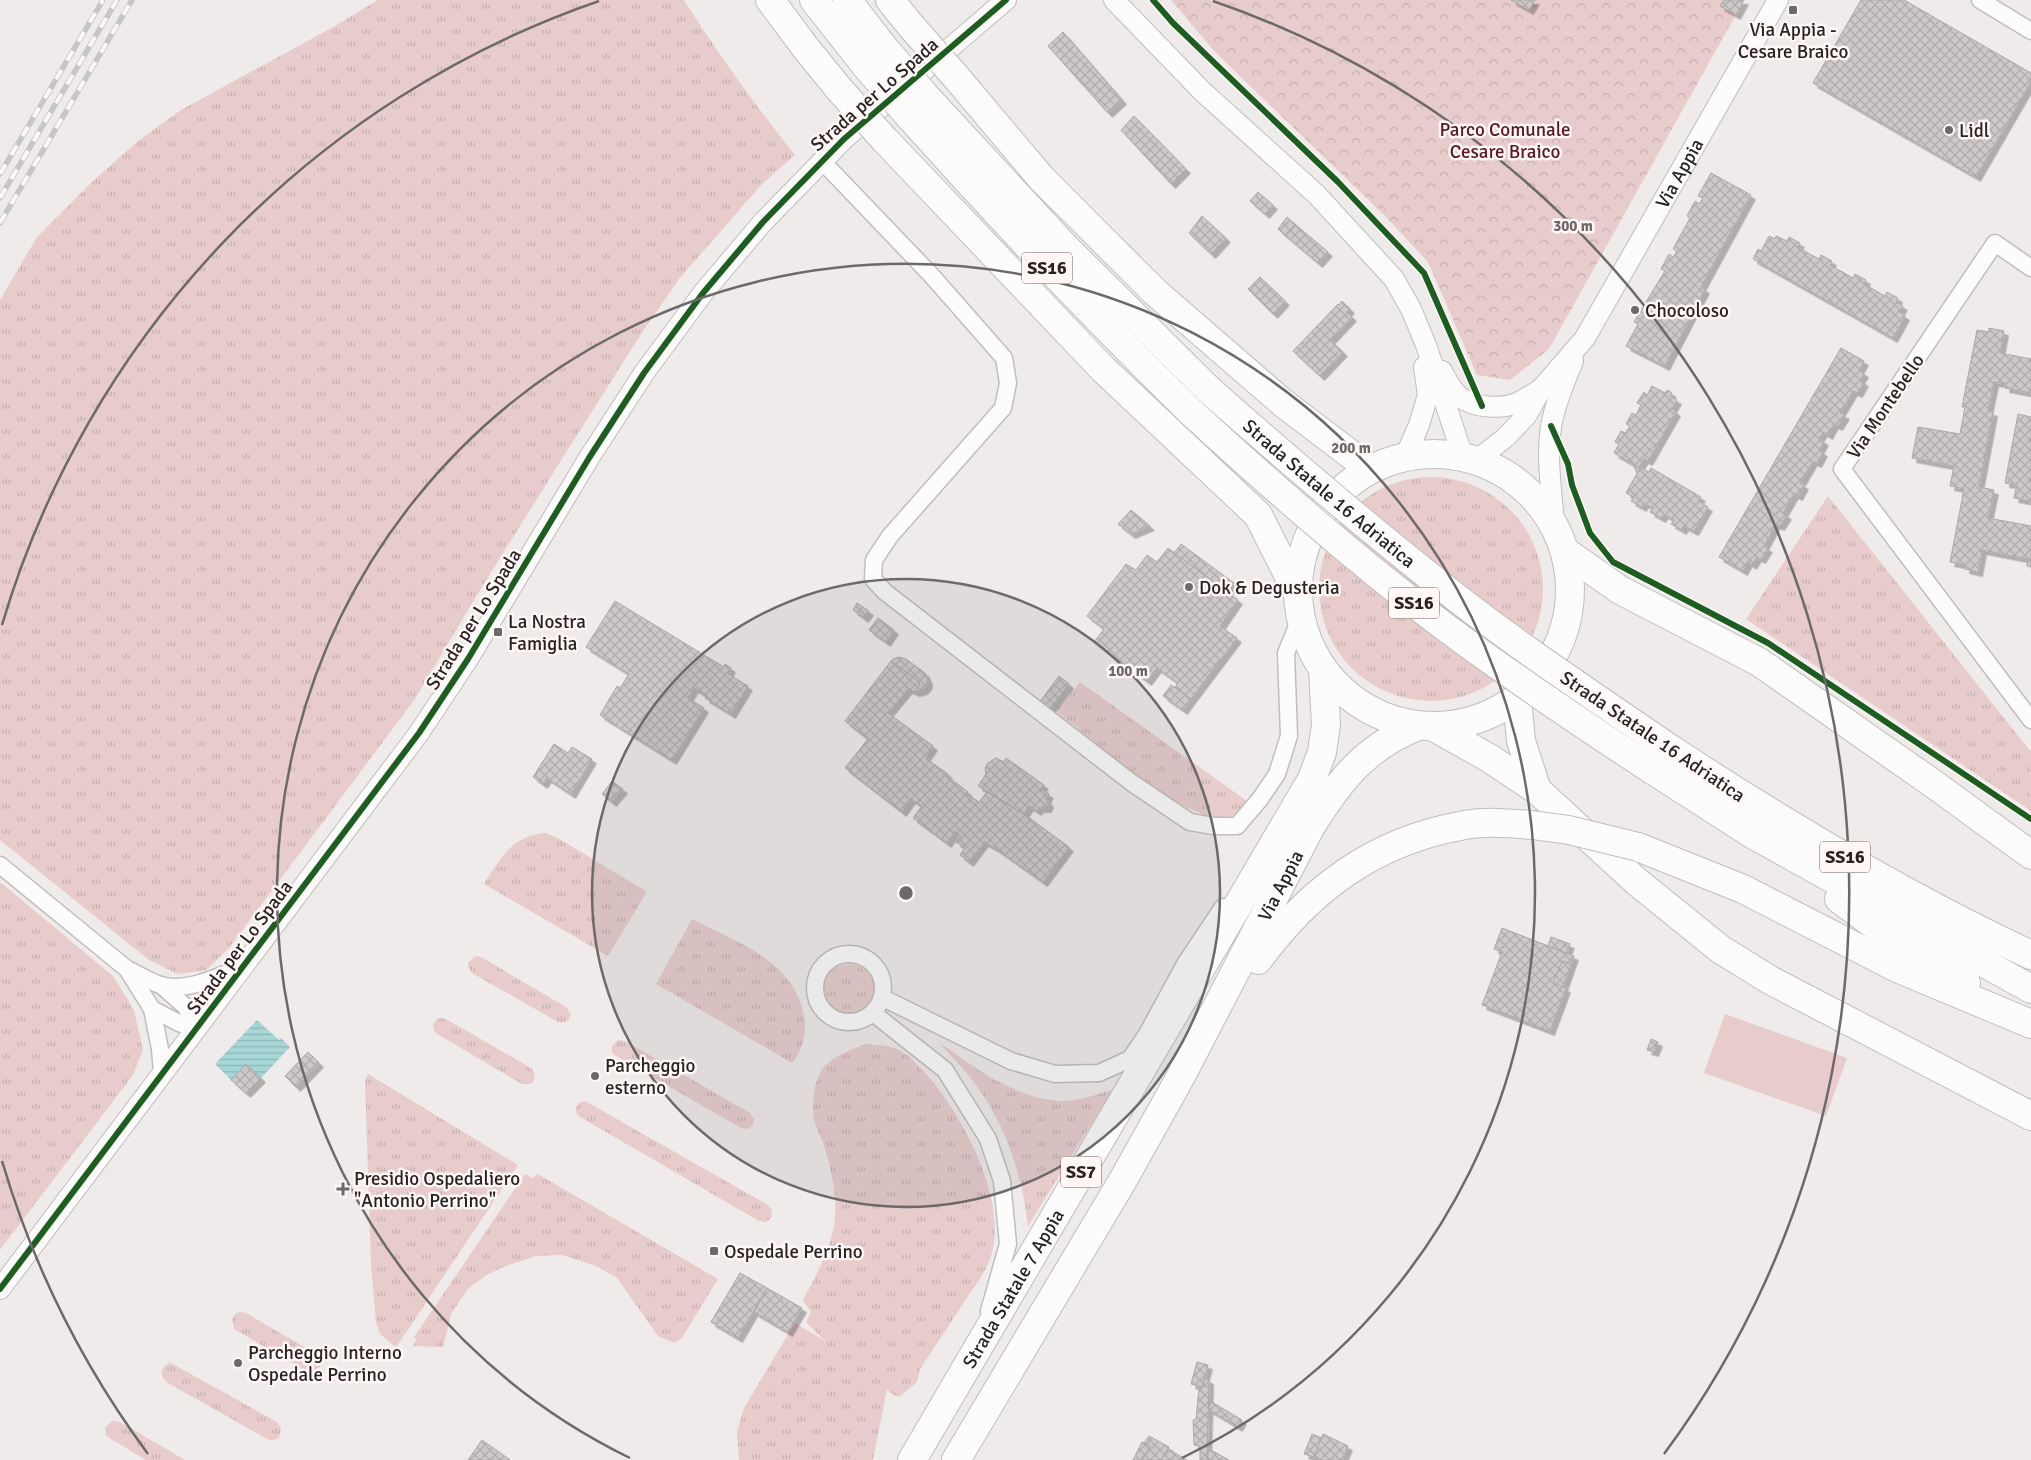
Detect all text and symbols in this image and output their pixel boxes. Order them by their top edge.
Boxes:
marker: Via Appia - Cesare Braico [1787,4,1799,16]
place label: Via Appia - Cesare Braico [1738,18,1848,64]
street label: Strada per Lo Spada [806,33,944,157]
park label: Parco Comunale Cesare Braico [1439,118,1571,164]
place label: Lidl [1959,119,1989,143]
marker: Lidl [1943,124,1955,136]
street label: Via Appia [1651,135,1709,213]
text: 300 m [1553,217,1593,235]
road number: SS16 [1022,252,1072,284]
place label: Chocoloso [1645,299,1729,323]
marker: Chocoloso [1629,304,1641,316]
street label: Via Montebello [1842,349,1930,464]
street label: Strada Statale 16 Adriatica [1238,414,1420,573]
text: 200 m [1331,439,1371,457]
street label: Strada per Lo Spada [421,545,527,694]
place label: Dok & Degusteria [1199,576,1340,600]
marker: Dok & Degusteria [1183,581,1195,593]
road number: SS16 [1389,588,1439,618]
place label: La Nostra Famiglia [508,610,586,656]
marker: La Nostra Famiglia [492,626,504,638]
text: 100 m [1108,662,1148,680]
street label: Strada Statale 16 Adriatica [1555,666,1750,808]
road number: SS16 [1820,842,1870,872]
street label: Via Appia [1253,846,1309,925]
street label: Strada per Lo Spada [182,876,298,1019]
centre of rings [897,884,915,902]
place label: Parcheggio esterno [605,1054,696,1100]
marker: Parcheggio esterno [589,1070,601,1082]
road number: SS7 [1061,1156,1101,1188]
place label: Presidio Ospedaliero "Antonio Perrino" [354,1167,520,1213]
marker: Presidio Ospedaliero "Antonio Perrino" [336,1182,350,1196]
street label: Strada Statale 7 Appia [958,1205,1070,1373]
place label: Ospedale Perrino [724,1240,863,1264]
marker: Ospedale Perrino [708,1245,720,1257]
place label: Parcheggio Interno Ospedale Perrino [248,1341,402,1387]
marker: Parcheggio Interno Ospedale Perrino [232,1357,244,1369]

